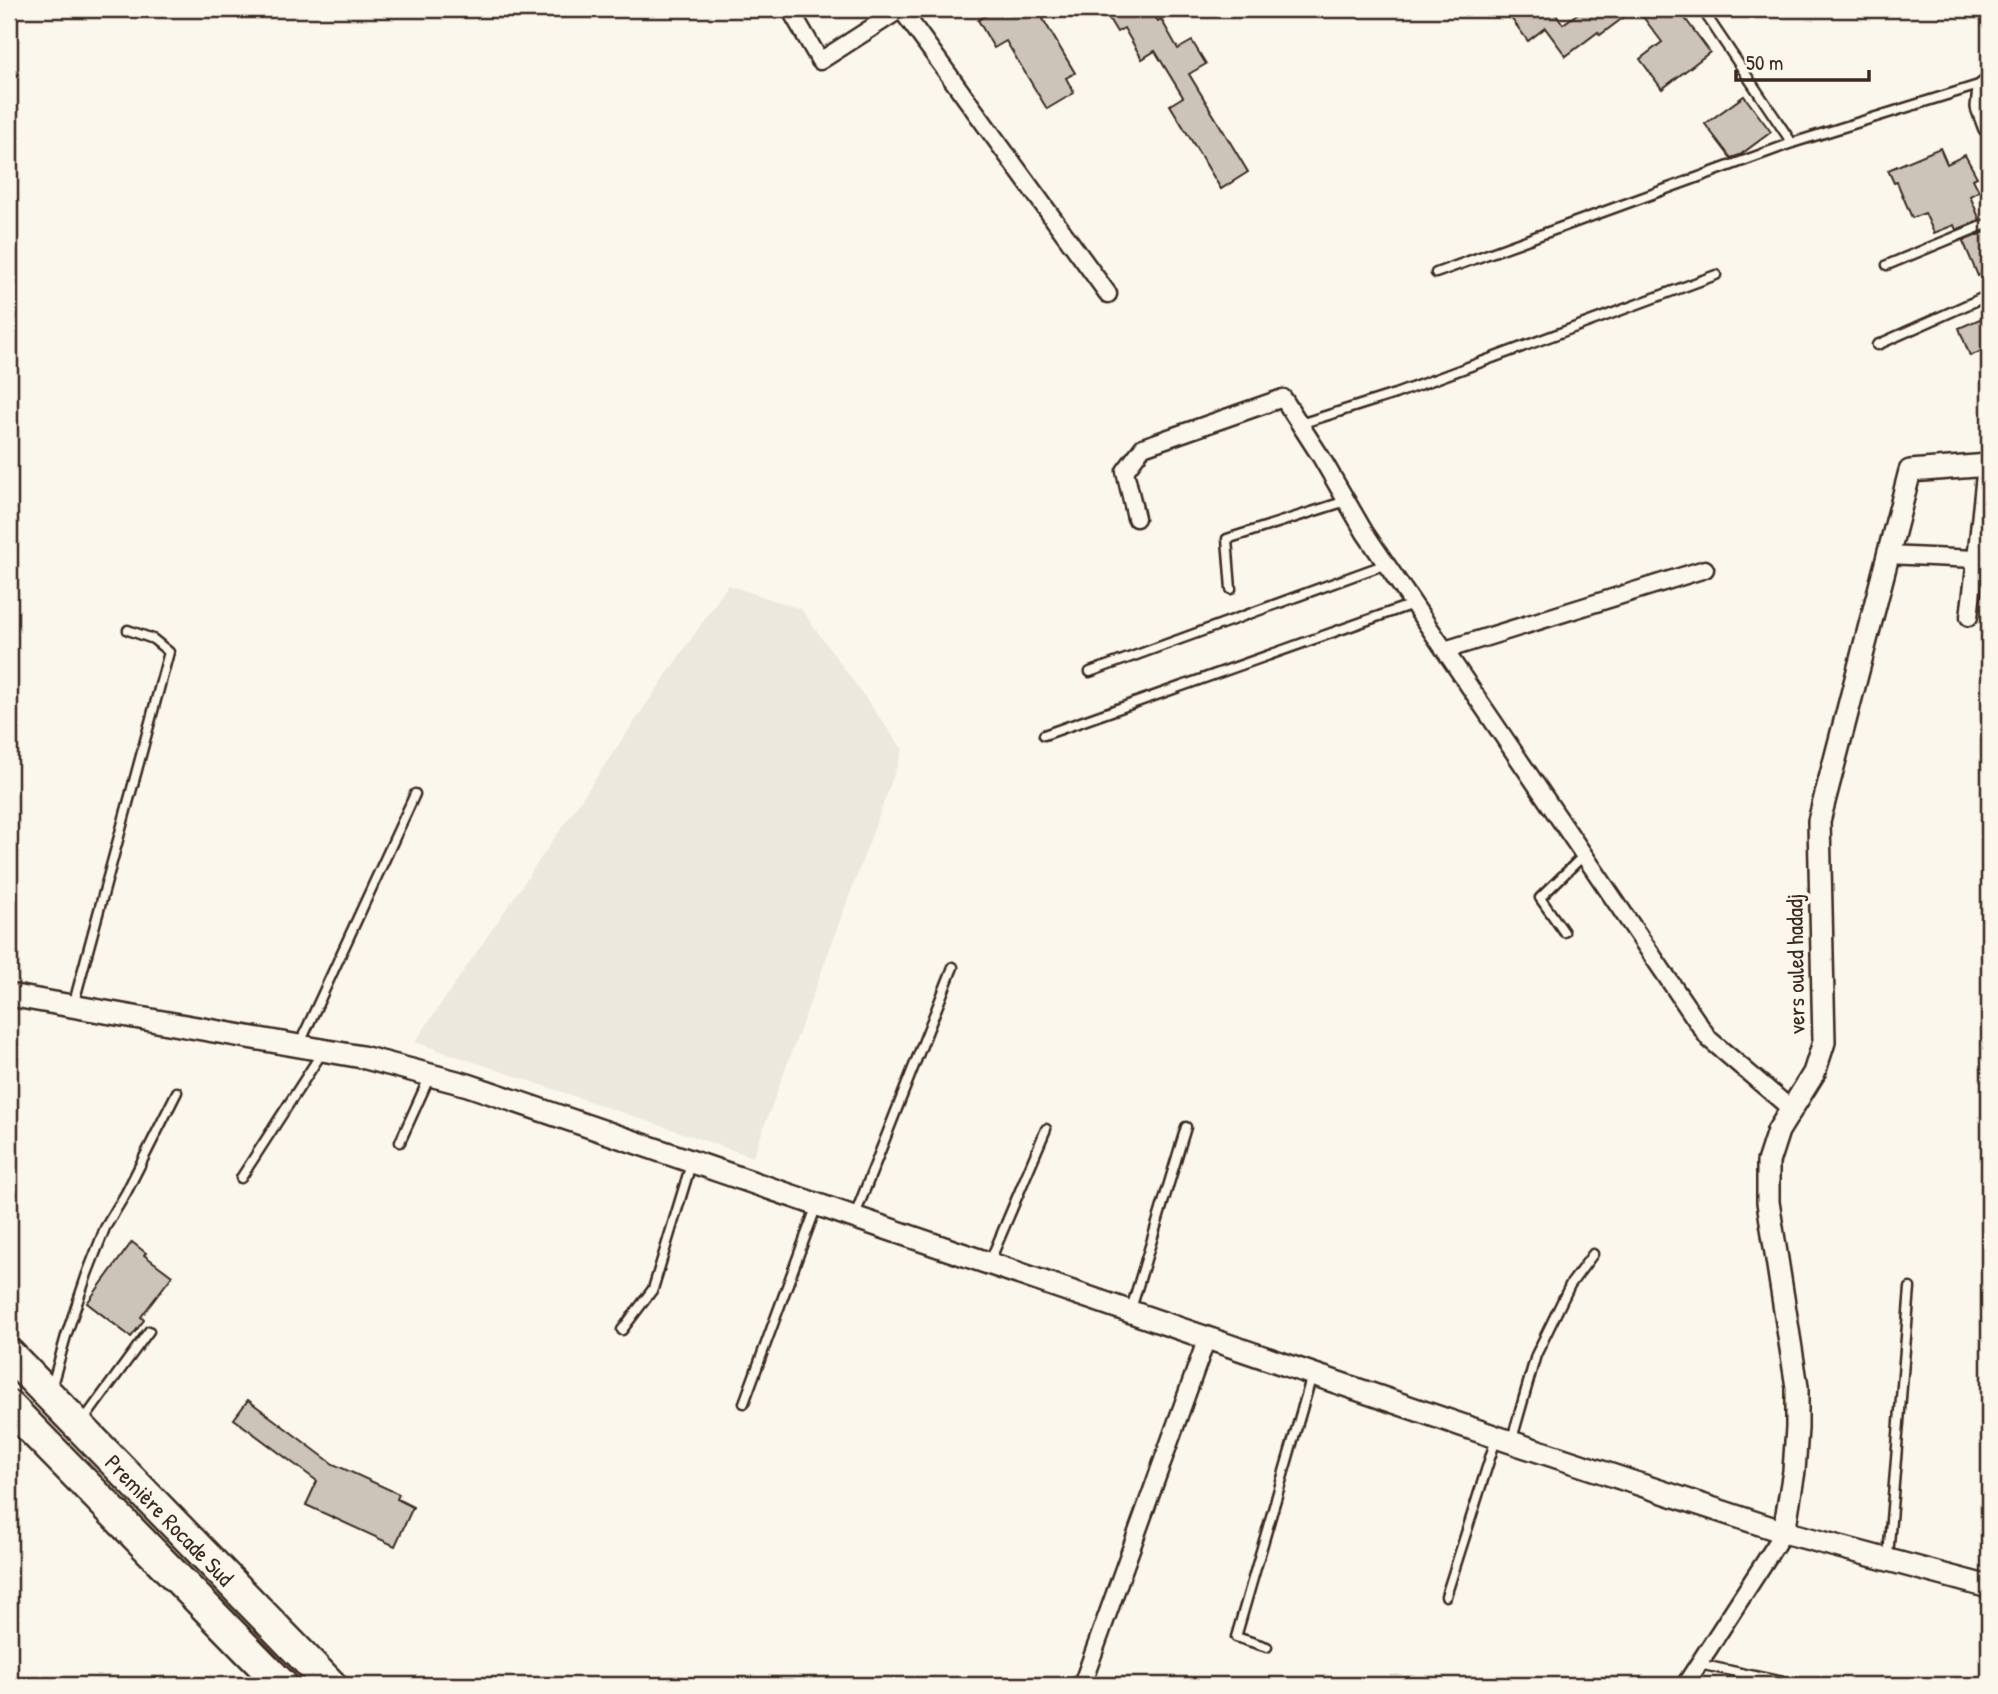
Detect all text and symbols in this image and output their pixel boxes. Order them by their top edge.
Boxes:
scale bar [1736,38,1868,82]
text: 50 m [1746,48,1783,77]
street label: vers ouled hadadj [1778,894,1812,1034]
street label: Première Rocade Sud [99,1447,241,1592]

